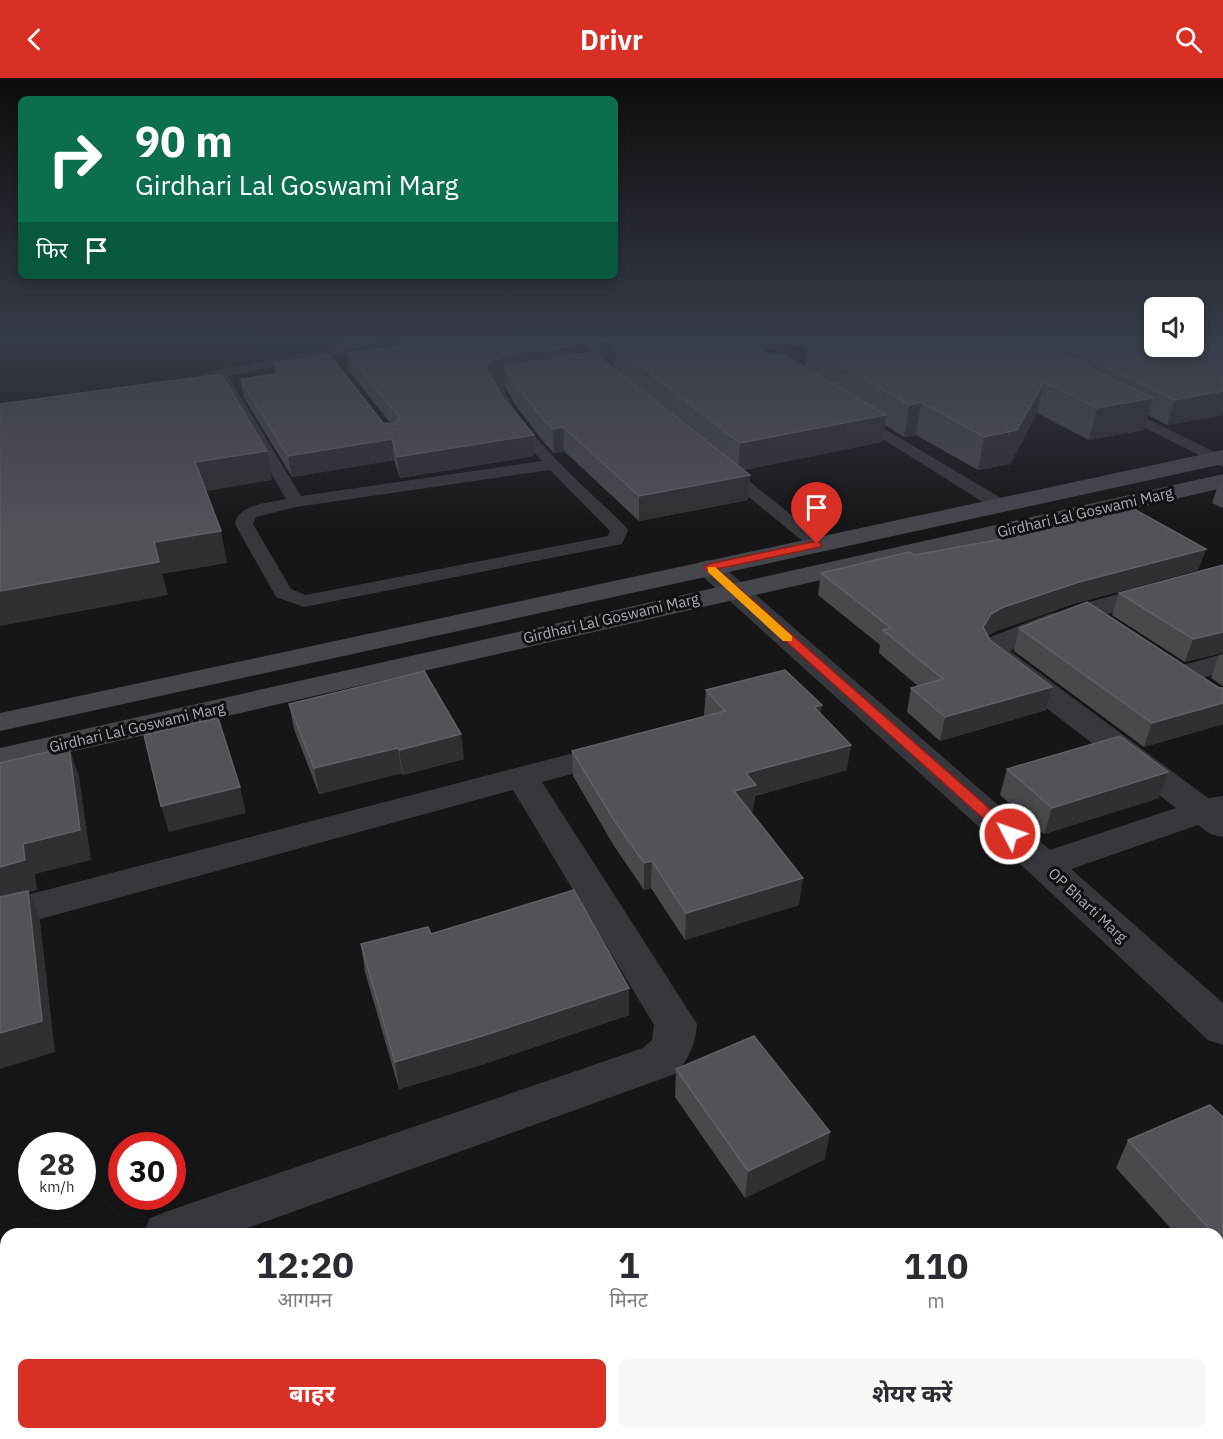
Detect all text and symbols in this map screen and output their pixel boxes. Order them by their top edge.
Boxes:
text: Drivr [580,22,643,57]
icon: back [18,23,51,56]
icon: search [1172,23,1205,56]
text: 90 m [135,114,233,169]
icon: right [36,120,114,198]
text: Girdhari Lal Goswami Marg [135,167,459,202]
icon: arrive [80,234,113,267]
text: फिर [36,235,68,264]
map controls [1144,297,1204,357]
button: sound [1144,297,1204,357]
pin [791,482,842,544]
street label: Girdhari Lal Goswami Marg [995,483,1175,541]
icon: arrive [800,491,833,524]
street label: Girdhari Lal Goswami Marg [521,589,701,647]
street label: Girdhari Lal Goswami Marg [47,698,227,756]
position arrow [978,802,1042,866]
street label: OP Bharti Marg [1045,864,1131,946]
speed limit sign: 30 [108,1132,186,1210]
text: 28 [39,1144,75,1183]
text: km/h [39,1177,75,1196]
text: 12:20 [256,1241,354,1288]
text: 1 [618,1241,640,1288]
text: 110 [904,1242,968,1289]
text: आगमन [277,1286,332,1313]
text: मिनट [610,1286,648,1313]
text: m [927,1287,945,1314]
button: बाहर [18,1359,606,1428]
button: शेयर करें [618,1359,1206,1428]

